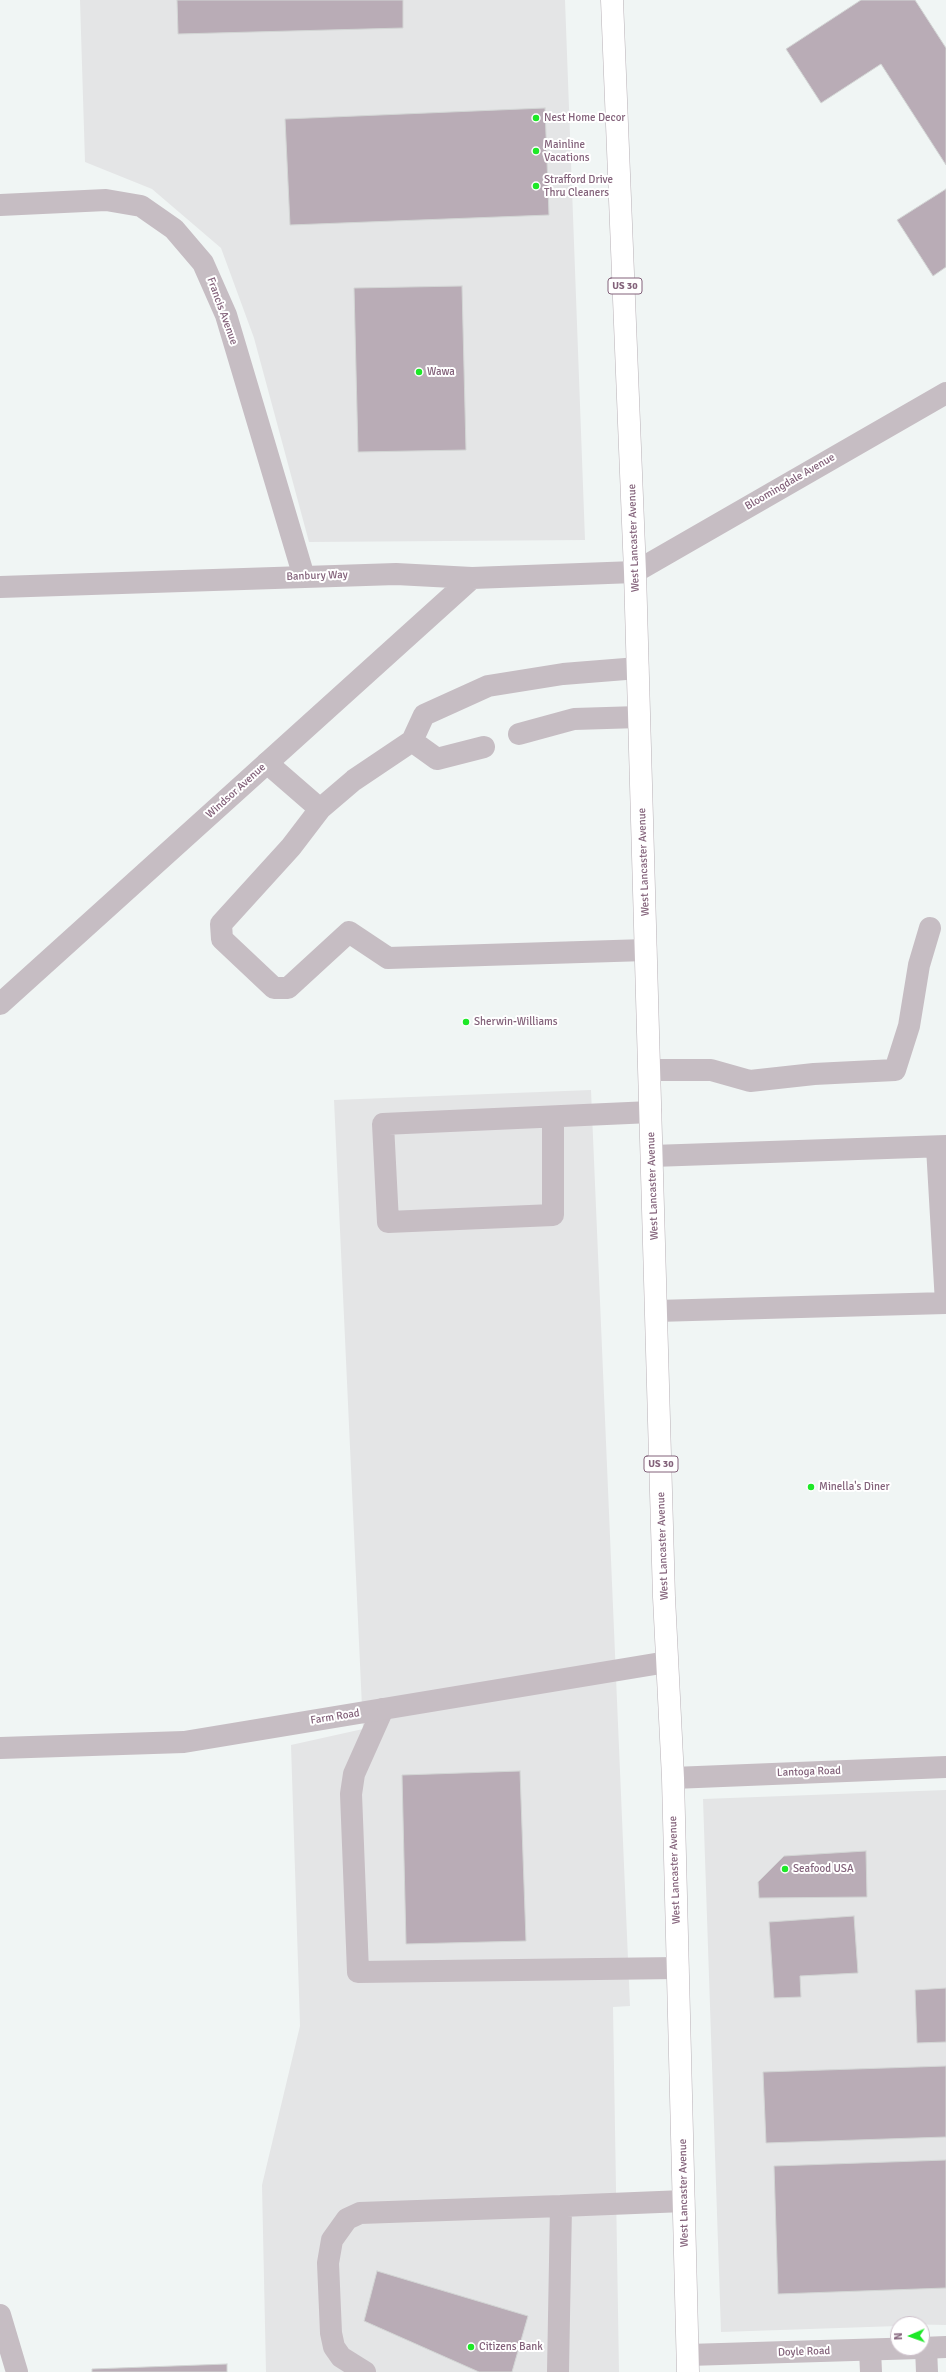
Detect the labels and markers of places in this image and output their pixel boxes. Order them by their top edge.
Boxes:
place label: Nest Home Decor [544,111,625,125]
marker: Nest Home Decor [531,113,541,123]
place label: Mainline Vacations [544,138,590,164]
marker: Mainline Vacations [531,146,541,156]
place label: Strafford Drive Thru Cleaners [544,173,613,199]
marker: Strafford Drive Thru Cleaners [531,181,541,191]
place label: Wawa [427,365,455,379]
marker: Wawa [414,367,424,377]
place label: Sherwin-Williams [474,1015,558,1029]
marker: Sherwin-Williams [461,1017,471,1027]
place label: Minella's Diner [819,1480,889,1494]
marker: Minella's Diner [806,1482,816,1492]
place label: Seafood USA [793,1862,854,1876]
marker: Seafood USA [780,1864,790,1874]
place label: Citizens Bank [479,2340,543,2354]
marker: Citizens Bank [466,2342,476,2352]

